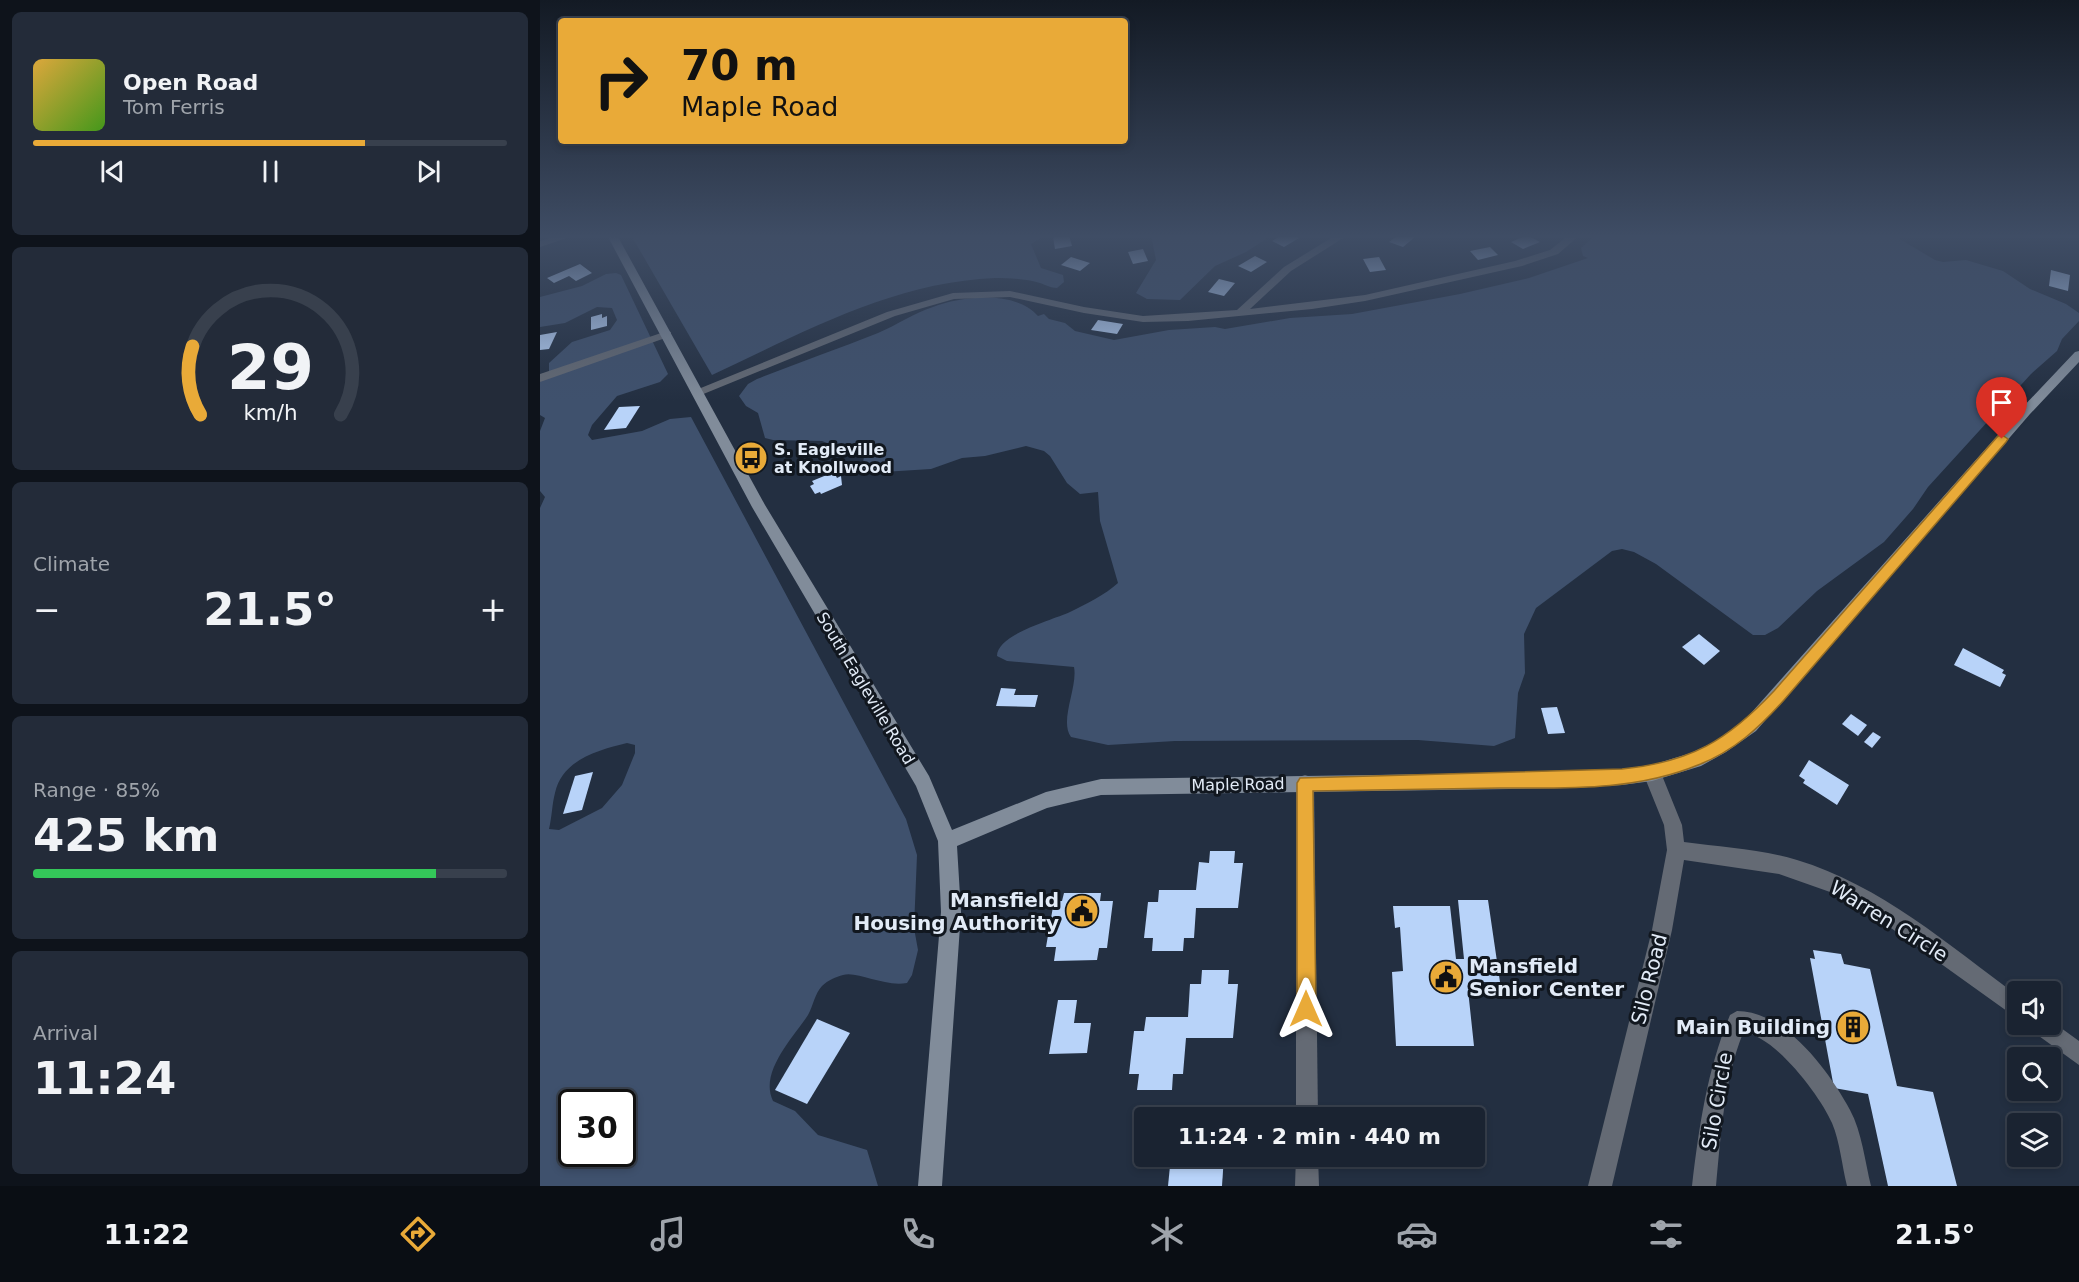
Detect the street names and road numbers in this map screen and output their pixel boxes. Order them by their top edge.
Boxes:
street label: South Eagleville Road [813,609,918,768]
street label: Maple Road [1191,774,1285,795]
street label: Warren Circle [1826,875,1952,967]
street label: Silo Road [1626,931,1672,1027]
street label: Silo Circle [1697,1050,1737,1152]

